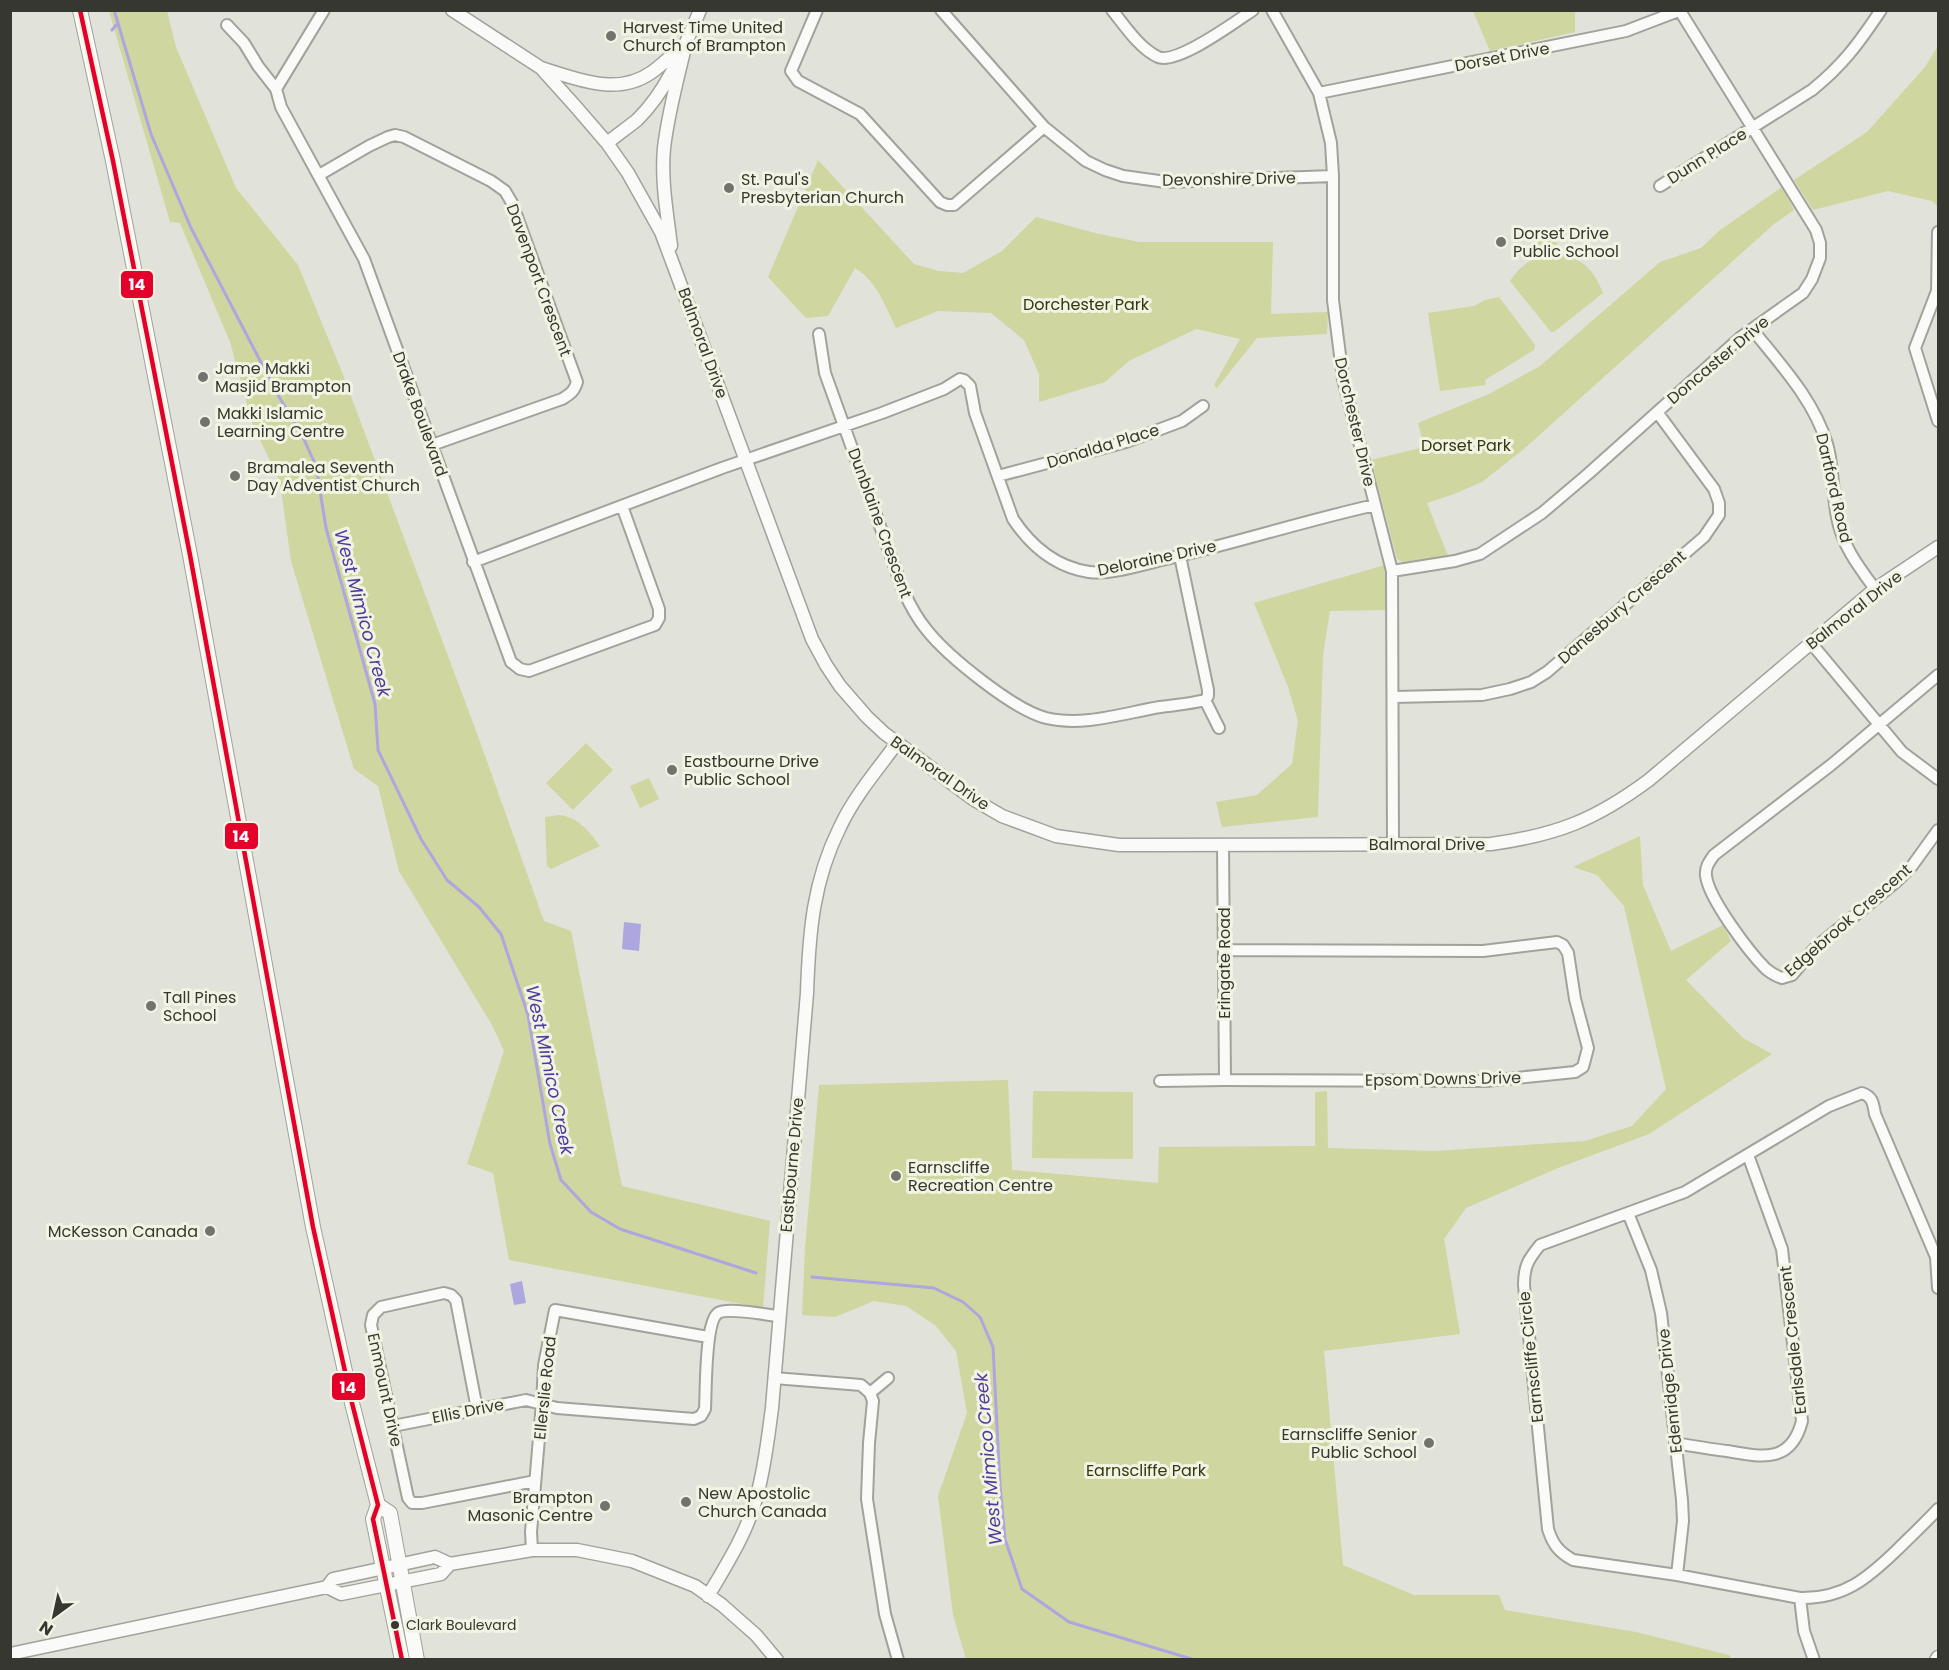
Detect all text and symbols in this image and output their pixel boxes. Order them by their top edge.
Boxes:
place label: Harvest Time United Church of Brampton [623,16,786,57]
marker: Harvest Time United Church of Brampton [604,29,618,43]
street label: Dorset Drive [1453,37,1551,77]
street label: Dunn Place [1663,122,1751,190]
street label: Devonshire Drive [1162,166,1296,192]
place label: St. Paul's Presbyterian Church [741,168,904,209]
marker: St. Paul's Presbyterian Church [722,181,736,195]
street label: Davenport Crescent [501,201,577,360]
place label: Dorset Drive Public School [1513,222,1619,263]
marker: Dorset Drive Public School [1494,235,1508,249]
line badge: 14 [120,270,154,299]
text: 14 [129,273,146,296]
street label: Balmoral Drive [672,284,734,402]
park label: Dorchester Park [1023,293,1150,316]
street label: Doncaster Drive [1662,310,1774,410]
street label: Drake Boulevard [387,348,453,480]
street label: Dorchester Drive [1329,355,1381,489]
place label: Jame Makki Masjid Brampton [215,357,351,398]
marker: Jame Makki Masjid Brampton [196,370,210,384]
place label: Makki Islamic Learning Centre [217,402,344,443]
marker: Makki Islamic Learning Centre [198,415,212,429]
street label: Donalda Place [1044,418,1162,474]
street label: Dartford Road [1810,431,1858,545]
park label: Dorset Park [1421,434,1512,457]
street label: Dunblaine Crescent [842,445,918,601]
place label: Bramalea Seventh Day Adventist Church [247,456,420,497]
marker: Bramalea Seventh Day Adventist Church [228,469,242,483]
water label: West Mimico Creek [329,526,398,700]
street label: Deloraine Drive [1096,534,1218,582]
street label: Danesbury Crescent [1553,545,1691,669]
street label: Balmoral Drive [1801,565,1907,655]
street label: Balmoral Drive [886,730,994,816]
place label: Eastbourne Drive Public School [684,750,819,791]
marker: Eastbourne Drive Public School [665,763,679,777]
line badge: 14 [224,822,259,850]
text: 14 [233,825,250,848]
street label: Balmoral Drive [1369,833,1485,856]
street label: Edgebrook Crescent [1779,858,1917,982]
street label: Eringate Road [1213,907,1236,1019]
water label: West Mimico Creek [520,983,580,1158]
place label: Tall Pines School [163,986,236,1027]
marker: Tall Pines School [144,999,158,1013]
street label: Epsom Downs Drive [1365,1066,1521,1092]
street label: Eastbourne Drive [775,1097,809,1233]
place label: Earnscliffe Recreation Centre [908,1156,1053,1197]
marker: Earnscliffe Recreation Centre [889,1169,903,1183]
place label: McKesson Canada [48,1220,198,1243]
marker: McKesson Canada [203,1224,217,1238]
street label: Earlsdale Crescent [1774,1264,1812,1415]
street label: Earnscliffe Circle [1513,1290,1549,1424]
street label: Edenridge Drive [1652,1328,1688,1454]
street label: Enmount Drive [362,1331,408,1449]
street label: Ellerslie Road [528,1335,562,1441]
water label: West Mimico Creek [968,1371,1008,1546]
line badge: 14 [331,1372,366,1401]
text: 14 [340,1376,357,1399]
street label: Ellis Drive [430,1393,506,1429]
place label: Earnscliffe Senior Public School [1281,1423,1417,1464]
marker: Earnscliffe Senior Public School [1422,1436,1436,1450]
park label: Earnscliffe Park [1086,1459,1207,1482]
place label: New Apostolic Church Canada [698,1482,827,1523]
place label: Brampton Masonic Centre [467,1486,593,1527]
marker: New Apostolic Church Canada [679,1495,693,1509]
marker: Brampton Masonic Centre [598,1499,612,1513]
north arrow [24,1586,84,1646]
text: N [35,1615,57,1641]
place label: Clark Boulevard [406,1615,517,1635]
marker: Clark Boulevard [389,1619,401,1631]

